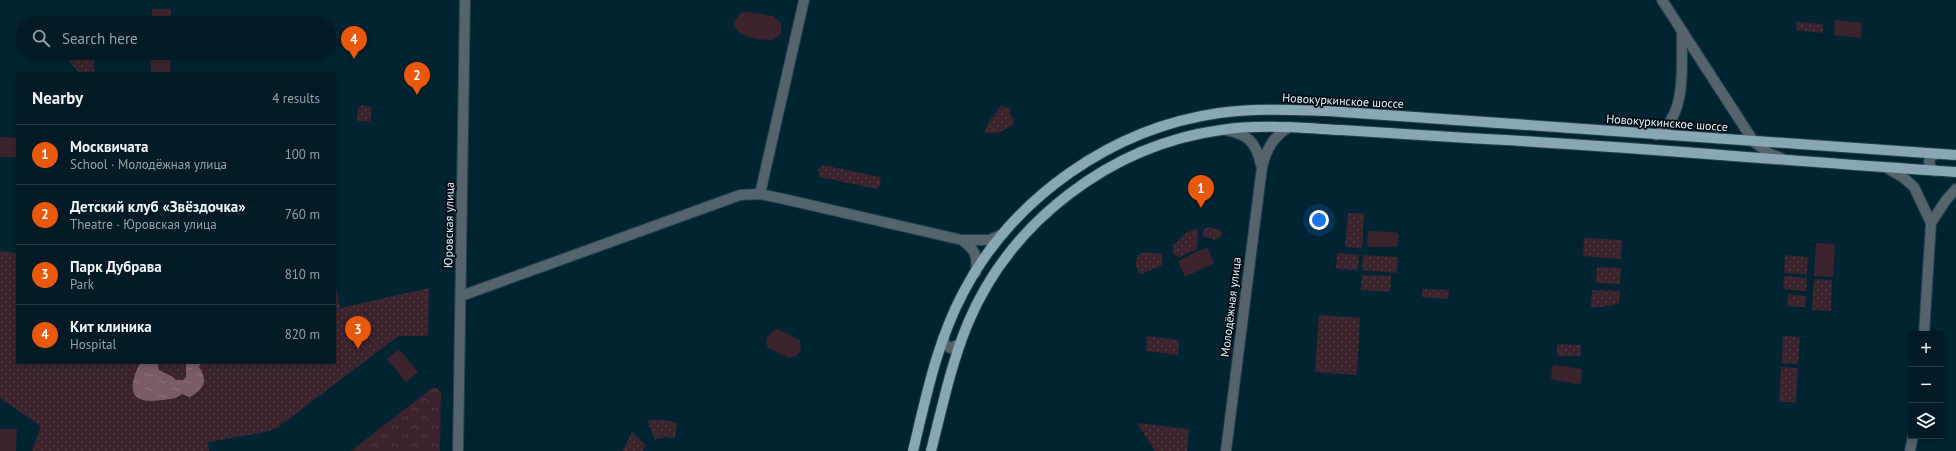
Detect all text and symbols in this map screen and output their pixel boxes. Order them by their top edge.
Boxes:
search box [16,16,336,60]
pin: 4 [341,26,367,59]
icon: search [30,27,52,49]
text: Search here [62,29,138,48]
pin: 2 [404,62,430,95]
text: Nearby [32,87,83,109]
text: 4 results [272,90,320,107]
street label: Новокуркинское шоссе [1282,90,1404,111]
street label: Новокуркинское шоссе [1606,111,1728,134]
text: Москвичата [70,137,148,156]
text: 1 [41,146,49,163]
text: 100 m [285,146,320,163]
text: School · Молодёжная улица [70,156,227,173]
pin: 1 [1188,175,1214,208]
street label: Юровская улица [440,182,457,268]
text: Детский клуб «Звёздочка» [70,197,246,216]
text: 2 [41,206,49,223]
text: 760 m [285,206,320,223]
your location [1309,210,1329,230]
text: Theatre · Юровская улица [70,216,217,233]
street label: Молодёжная улица [1217,256,1244,358]
text: Парк Дубрава [70,257,162,276]
text: 3 [41,266,49,283]
text: 810 m [285,266,320,283]
text: Park [70,276,94,293]
pin: 3 [345,316,371,349]
text: Кит клиника [70,317,152,336]
text: 4 [41,326,49,343]
text: 820 m [285,326,320,343]
map controls [1908,331,1944,439]
button: + [1908,331,1944,367]
text: Hospital [70,336,116,353]
button: − [1908,367,1944,403]
button: layers [1908,403,1944,439]

